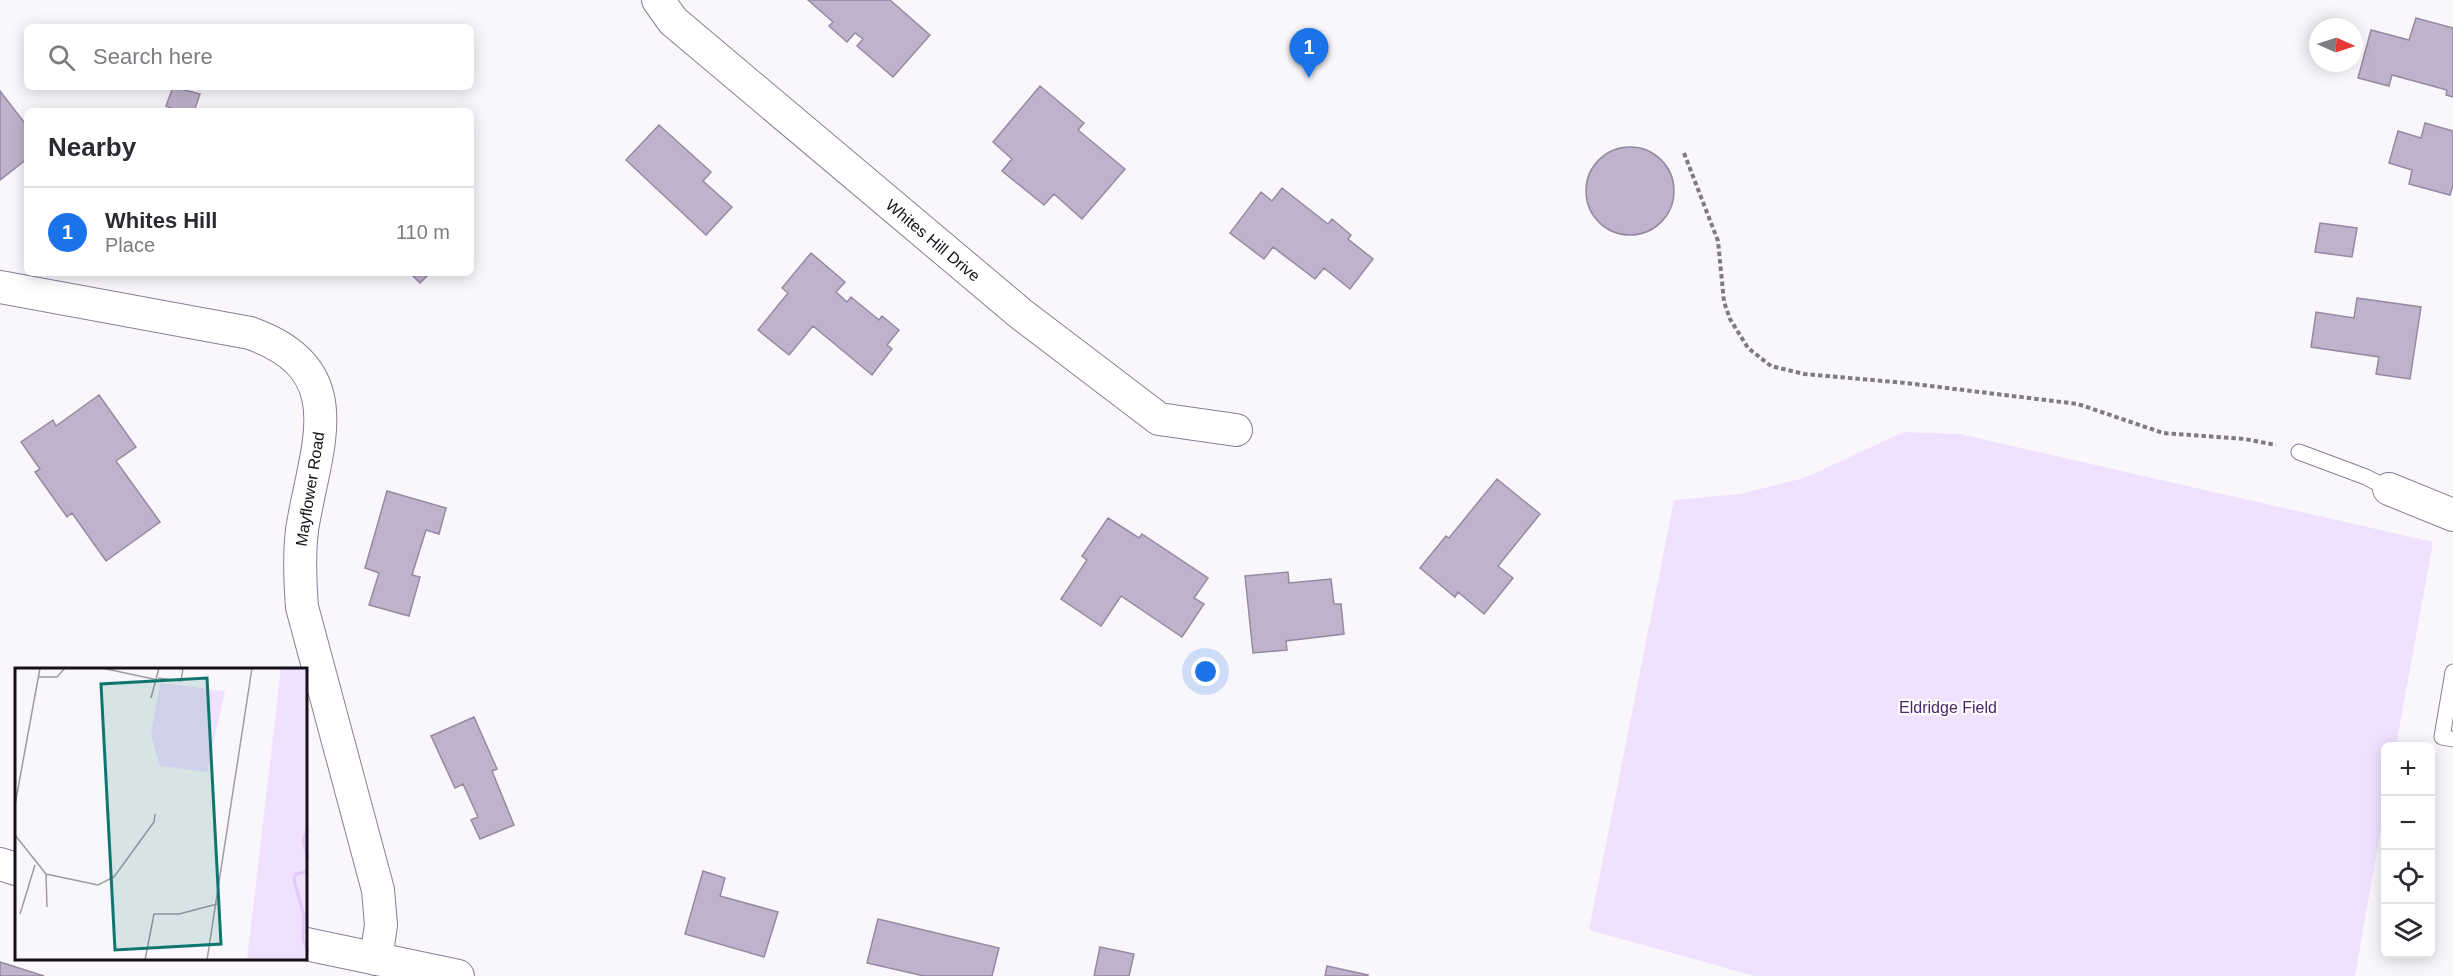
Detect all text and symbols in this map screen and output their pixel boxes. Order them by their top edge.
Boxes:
north arrow [2309,18,2363,72]
search box [24,24,474,90]
pin: 1 [1290,28,1328,78]
icon: search [45,41,78,74]
text: Search here [93,44,213,69]
text: Nearby [48,132,136,162]
street label: Whites Hill Drive [883,196,984,284]
text: Whites Hill [105,208,217,233]
text: 1 [62,221,73,243]
text: 110 m [396,221,450,243]
text: Place [105,234,155,256]
street label: Mayflower Road [293,431,327,547]
your location [1191,657,1220,686]
inset map [15,668,308,961]
park label: Eldridge Field [1899,699,1997,716]
map controls [2381,742,2435,958]
button: + [2381,742,2435,796]
button: − [2381,796,2435,850]
button: locate [2381,850,2435,904]
button: layers [2381,904,2435,958]

